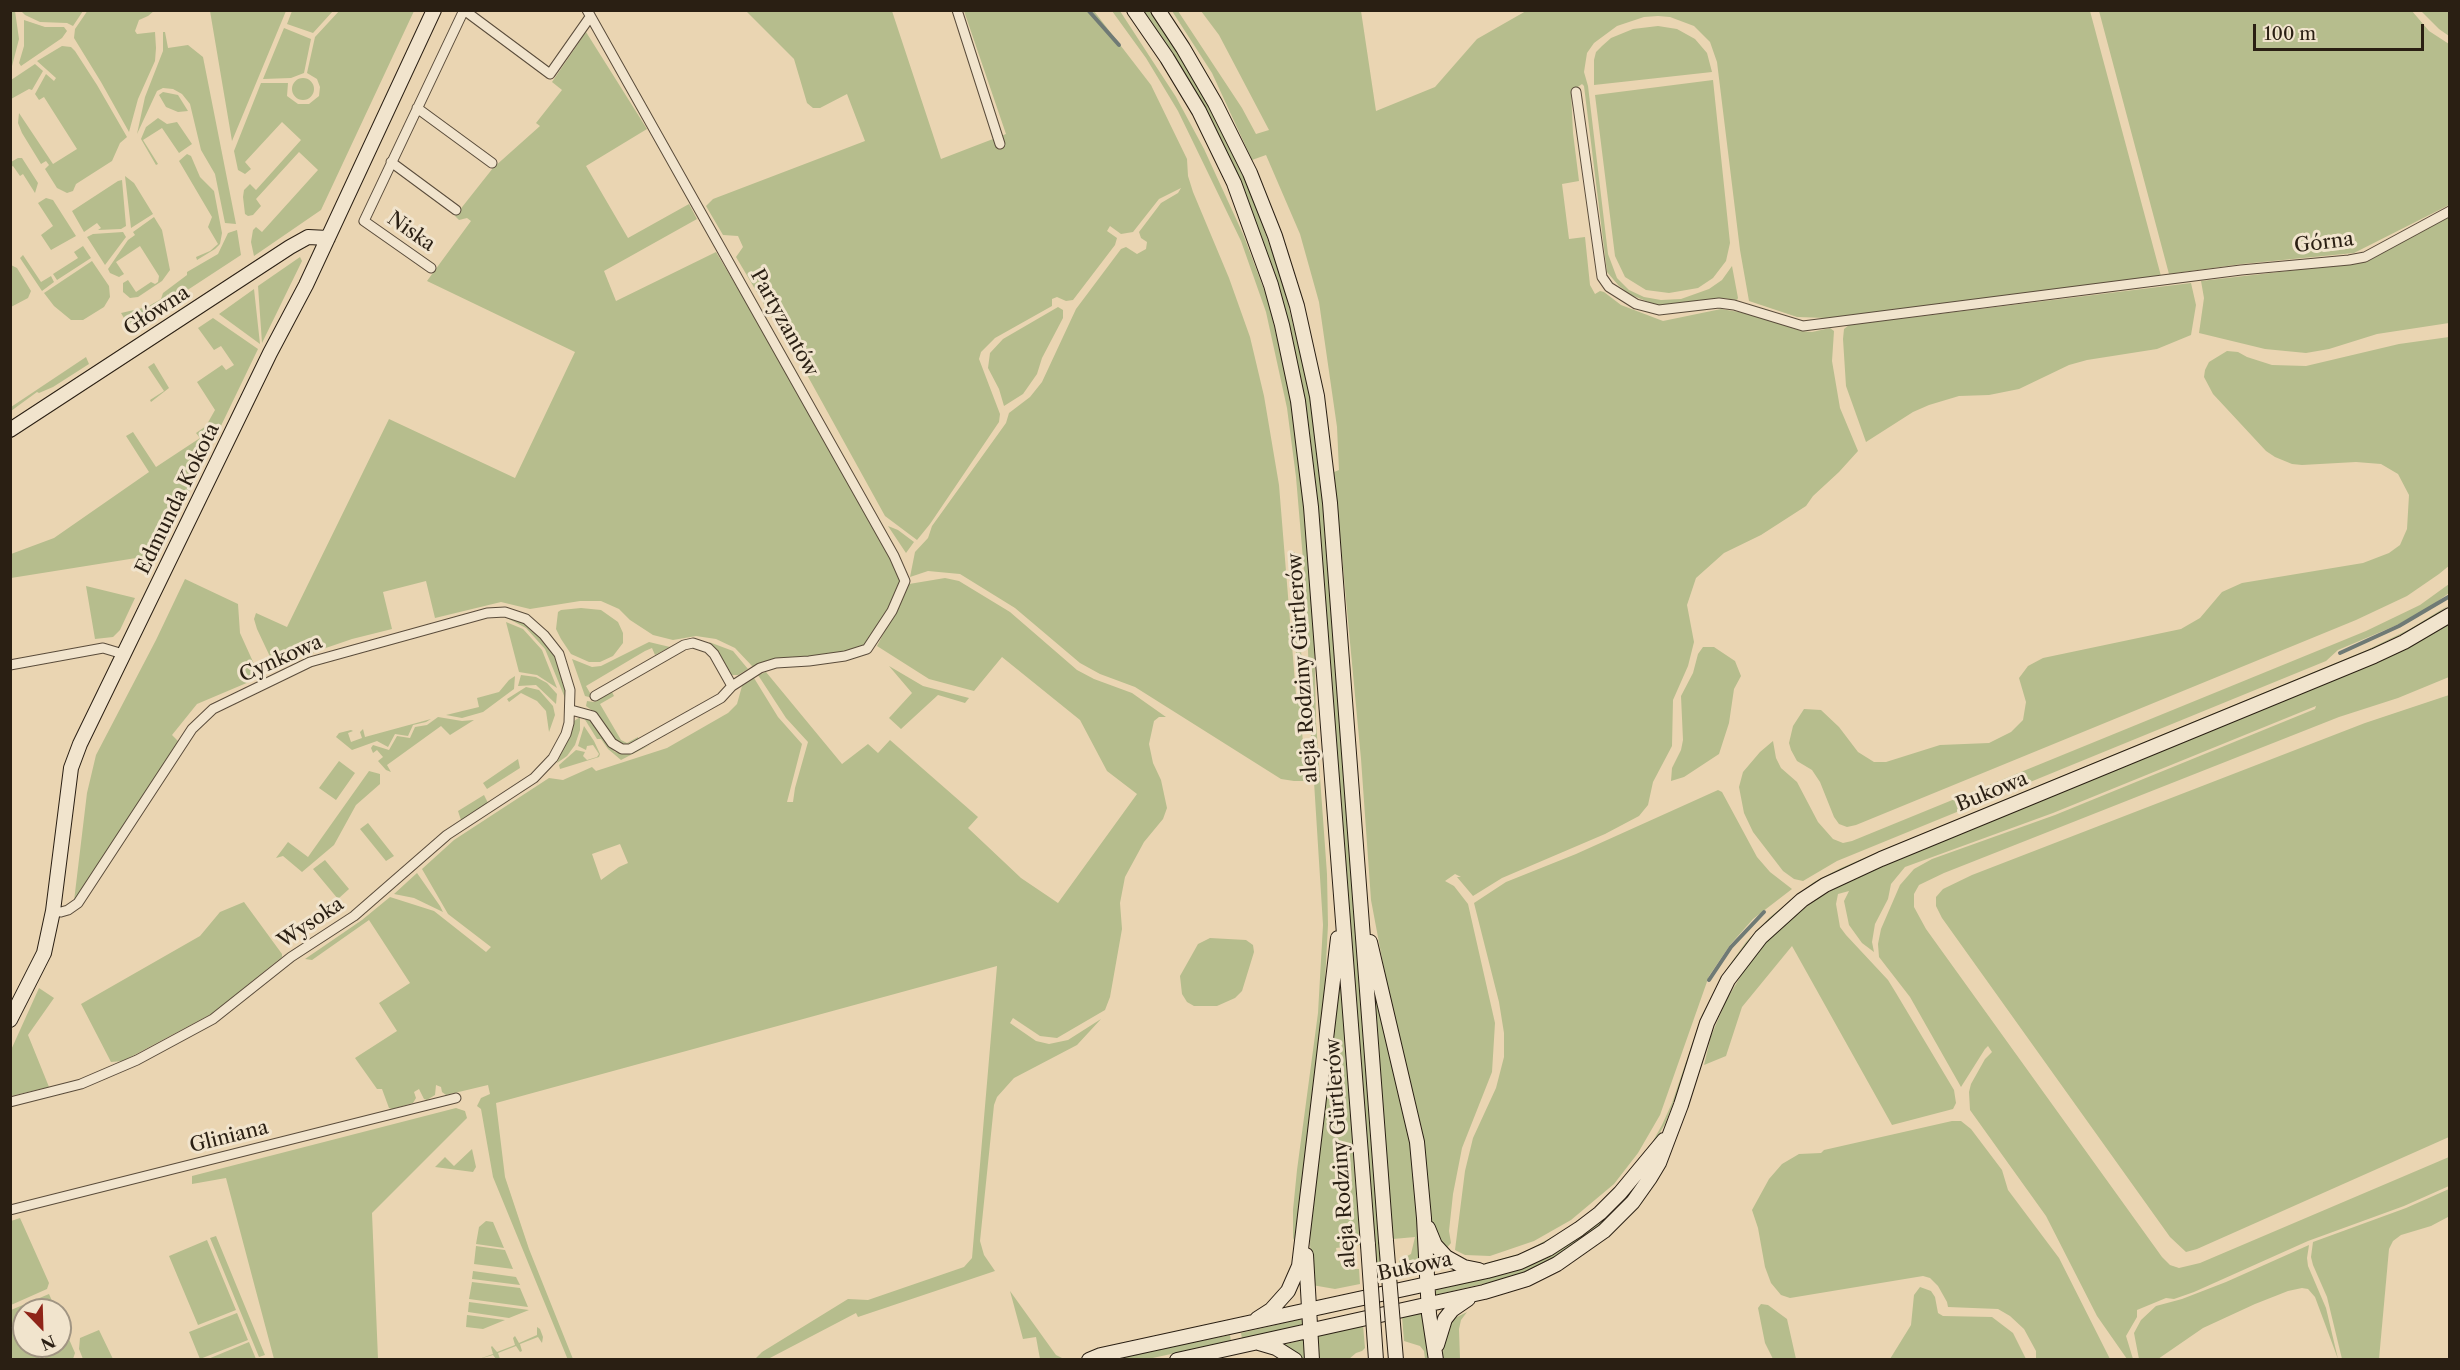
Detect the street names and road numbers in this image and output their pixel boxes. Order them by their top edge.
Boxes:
street label: Niska [382,207,440,257]
street label: Górna [2293,227,2355,259]
street label: Partyzantów [745,265,823,381]
street label: Główna [120,281,194,341]
street label: Edmunda Kokota [131,419,225,579]
street label: aleja Rodziny Gürtlerów [1283,552,1323,784]
street label: Cynkowa [236,630,326,688]
street label: Bukowa [1953,767,2031,817]
street label: Wysoka [274,892,348,954]
street label: aleja Rodziny Gürtlerów [1321,1037,1361,1269]
street label: Gliniana [187,1116,271,1158]
street label: Bukowa [1376,1247,1454,1287]

